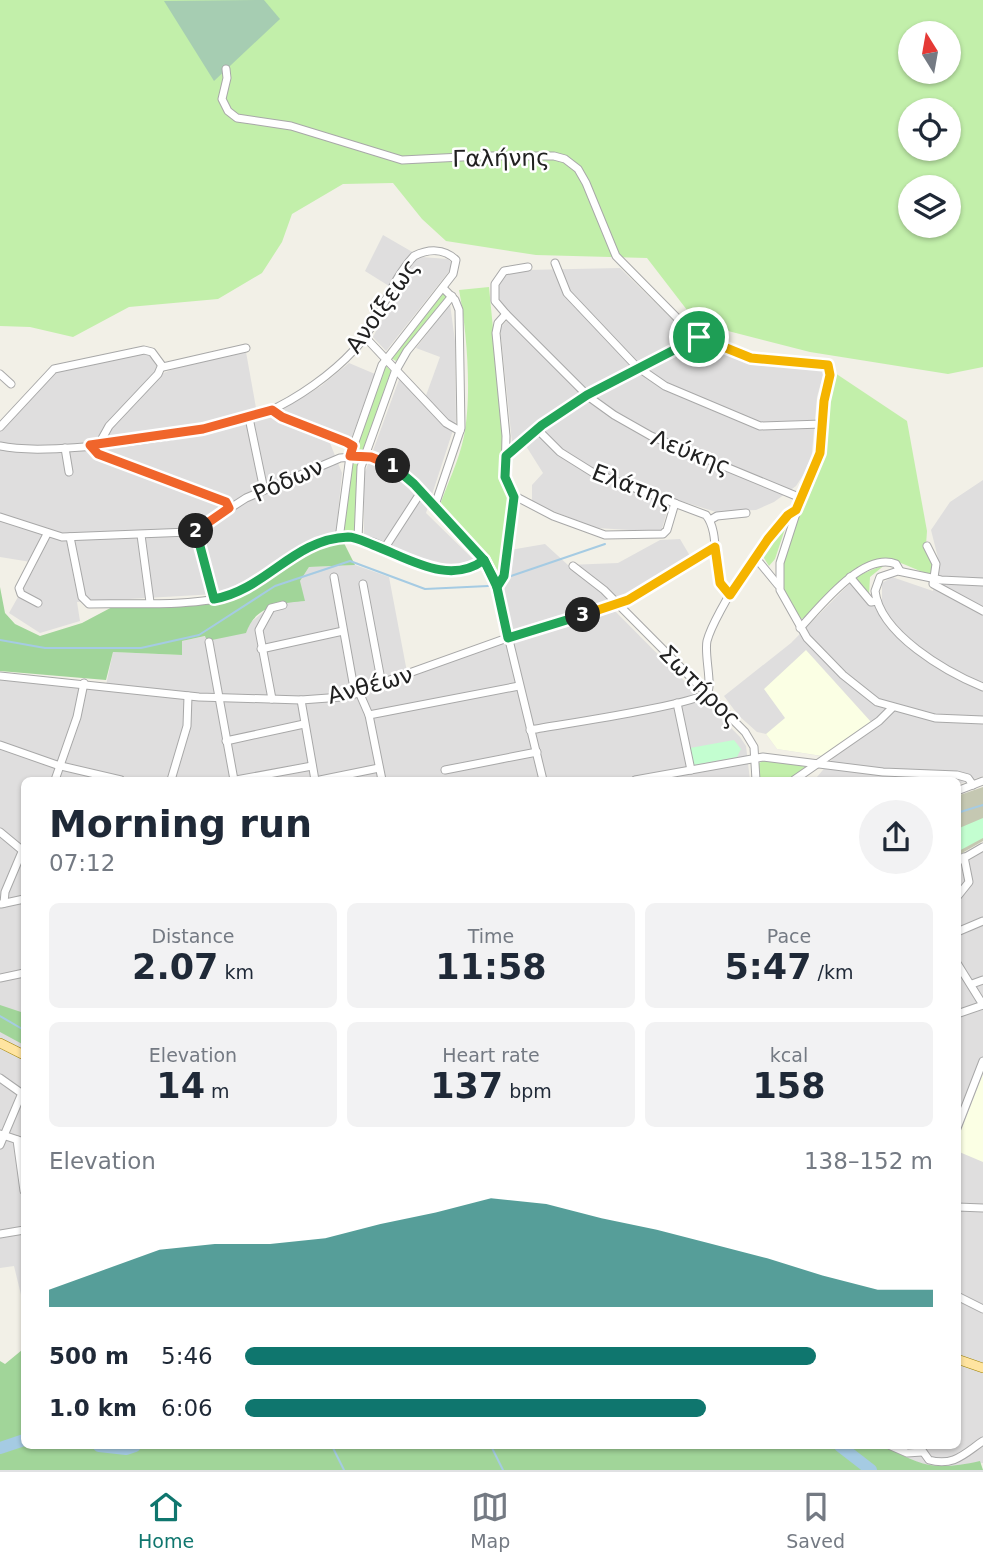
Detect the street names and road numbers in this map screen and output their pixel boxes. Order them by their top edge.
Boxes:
street label: Γαλήνης [452,144,550,172]
street label: Ανοίξεως [340,254,424,358]
street label: Λεύκης [648,424,734,480]
street label: Ρόδων [249,453,327,507]
street label: Ελάτης [589,459,677,513]
street label: Σωτήρος [654,640,746,732]
street label: Ανθέων [325,661,415,709]

